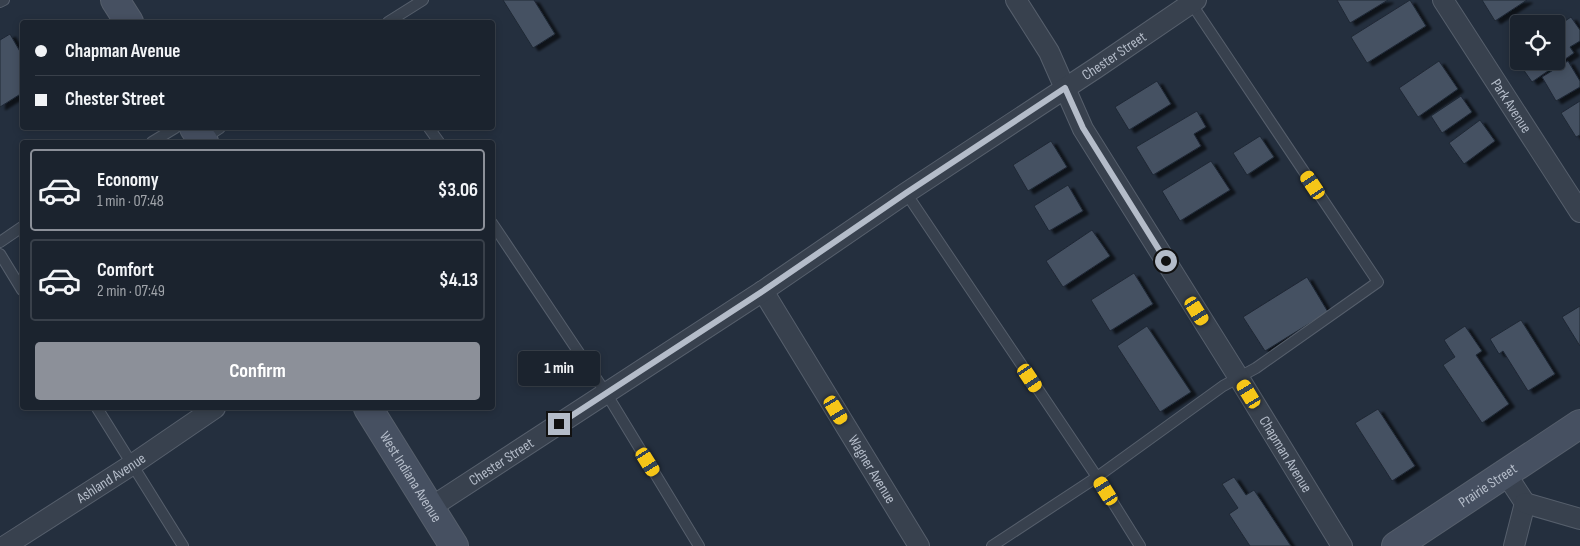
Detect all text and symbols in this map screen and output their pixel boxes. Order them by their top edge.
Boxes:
map controls [1510,15,1565,70]
button: locate [1510,15,1565,70]
street label: Chester Street [1078,27,1151,85]
text: Chapman Avenue [65,40,180,63]
street label: Park Avenue [1486,75,1536,137]
text: Chester Street [65,88,165,111]
icon: car [37,168,82,213]
car [1298,168,1327,202]
text: Economy [97,169,159,192]
text: $3.06 [438,179,478,202]
text: 1 min · 07:48 [97,192,164,211]
route start [1155,250,1177,272]
icon: car [37,258,82,303]
text: Comfort [97,259,154,282]
text: $4.13 [439,269,478,292]
text: 2 min · 07:49 [97,282,165,301]
car [1182,294,1211,328]
button: Confirm [35,342,480,400]
callout: 1 min [518,352,600,386]
text: 1 min [544,359,574,378]
car [1015,361,1044,395]
car [1234,377,1263,411]
car [821,393,850,427]
route end [548,413,570,435]
street label: Chapman Avenue [1255,413,1316,496]
street label: West Indiana Avenue [375,428,446,526]
street label: Wagner Avenue [843,432,900,507]
street label: Chester Street [465,434,538,490]
car [633,445,662,479]
street label: Ashland Avenue [72,449,150,508]
street label: Prairie Street [1455,459,1521,512]
car [1091,474,1120,508]

